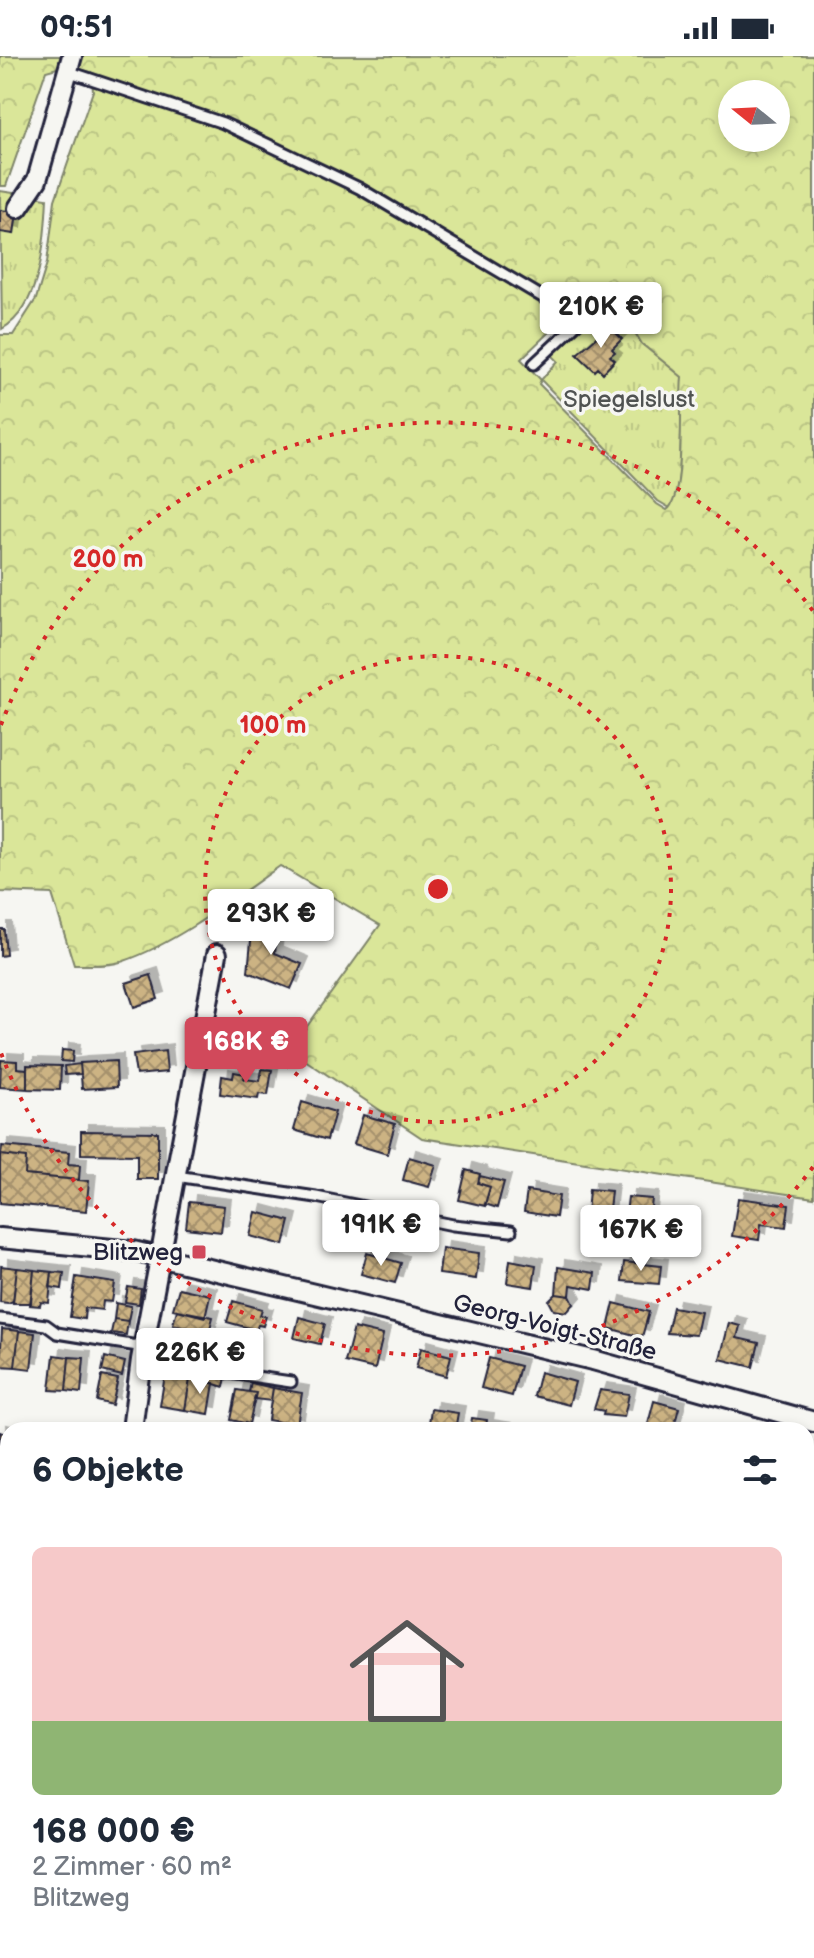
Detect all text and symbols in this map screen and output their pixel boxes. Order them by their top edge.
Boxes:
text: 09:51 [40,10,113,46]
north arrow [718,80,790,152]
map controls [718,80,790,152]
pin: 210K € [536,282,666,350]
text: 210K € [558,292,644,323]
park label: Spiegelslust [563,385,695,414]
text: 200 m [73,545,143,574]
text: 100 m [240,711,306,740]
centre of rings [424,875,452,903]
pin: 293K € [206,889,336,957]
text: 293K € [226,899,316,930]
pin: 168K € [181,1017,311,1085]
text: 168K € [203,1027,289,1058]
pin: 191K € [316,1200,446,1268]
pin: 167K € [576,1205,706,1273]
text: 191K € [340,1210,422,1241]
text: 167K € [598,1215,684,1246]
place label: Blitzweg [93,1238,183,1267]
marker: Blitzweg [190,1243,208,1261]
street label: Georg-Voigt-Straße [450,1288,660,1367]
pin: 226K € [135,1328,265,1396]
text: 226K € [154,1338,246,1369]
icon: filters [738,1448,782,1492]
text: 6 Objekte [32,1450,184,1491]
icon: home [335,1599,479,1743]
text: 168 000 € [32,1811,195,1852]
text: 2 Zimmer · 60 m² [32,1852,232,1883]
text: Blitzweg [32,1883,130,1914]

